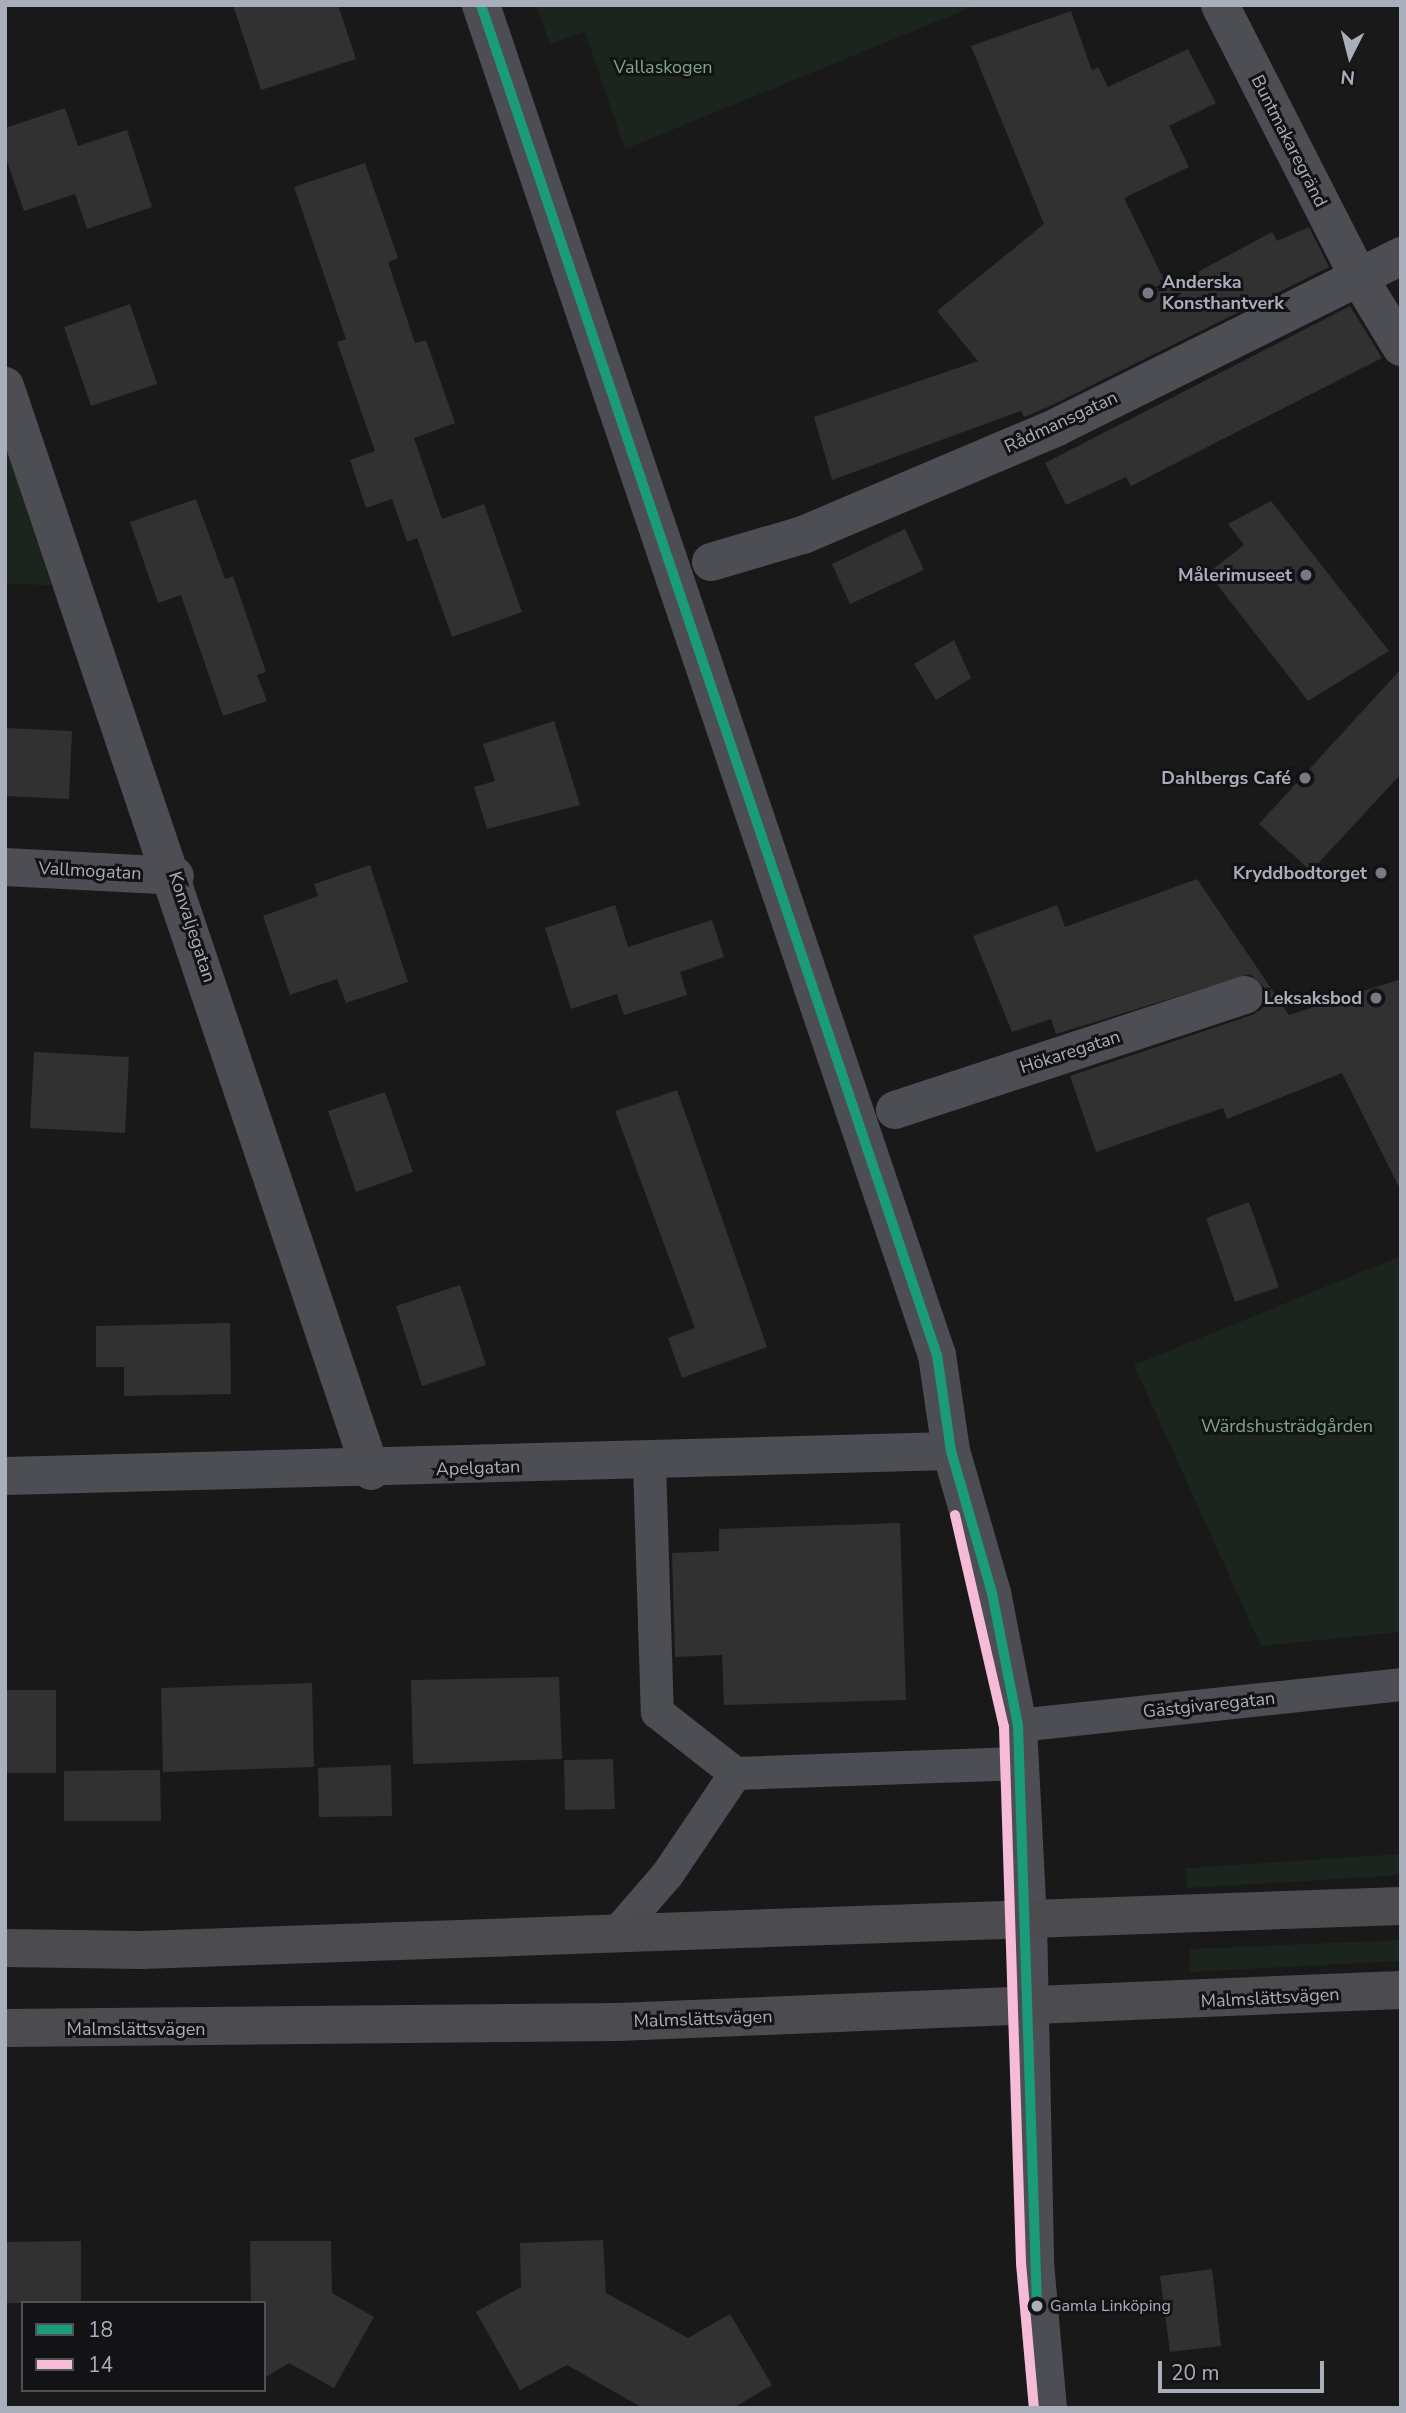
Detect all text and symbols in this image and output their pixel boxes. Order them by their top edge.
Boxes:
north arrow [1315,21,1385,91]
park label: Vallaskogen [614,56,712,78]
text: N [1339,63,1356,91]
street label: Buntmakaregränd [1246,71,1332,211]
place label: Anderska Konsthantverk [1162,272,1284,314]
marker: Anderska Konsthantverk [1140,285,1156,301]
street label: Rådmansgatan [1001,386,1121,458]
place label: Målerimuseet [1178,564,1292,586]
marker: Målerimuseet [1298,567,1314,583]
place label: Dahlbergs Café [1161,767,1291,789]
marker: Dahlbergs Café [1297,770,1313,786]
street label: Vallmogatan [38,858,142,884]
place label: Kryddbodtorget [1233,862,1367,884]
marker: Kryddbodtorget [1373,865,1389,881]
street label: Konvaljegatan [164,869,220,985]
place label: Leksaksbod [1264,987,1362,1009]
marker: Leksaksbod [1368,990,1384,1006]
street label: Hökaregatan [1017,1026,1123,1078]
park label: Wärdshusträdgården [1201,1415,1373,1437]
street label: Apelgatan [435,1456,521,1480]
street label: Gästgivaregatan [1142,1687,1276,1723]
street label: Malmslättsvägen [1200,1984,1340,2012]
street label: Malmslättsvägen [633,2006,773,2032]
street label: Malmslättsvägen [66,2018,206,2040]
place label: Gamla Linköping [1050,2296,1171,2316]
marker: Gamla Linköping [1030,2299,1044,2313]
legend [21,2301,266,2392]
text: 18 [88,2316,113,2344]
scale bar [1161,2346,1327,2390]
text: 14 [88,2351,113,2379]
text: 20 m [1171,2359,1220,2387]

